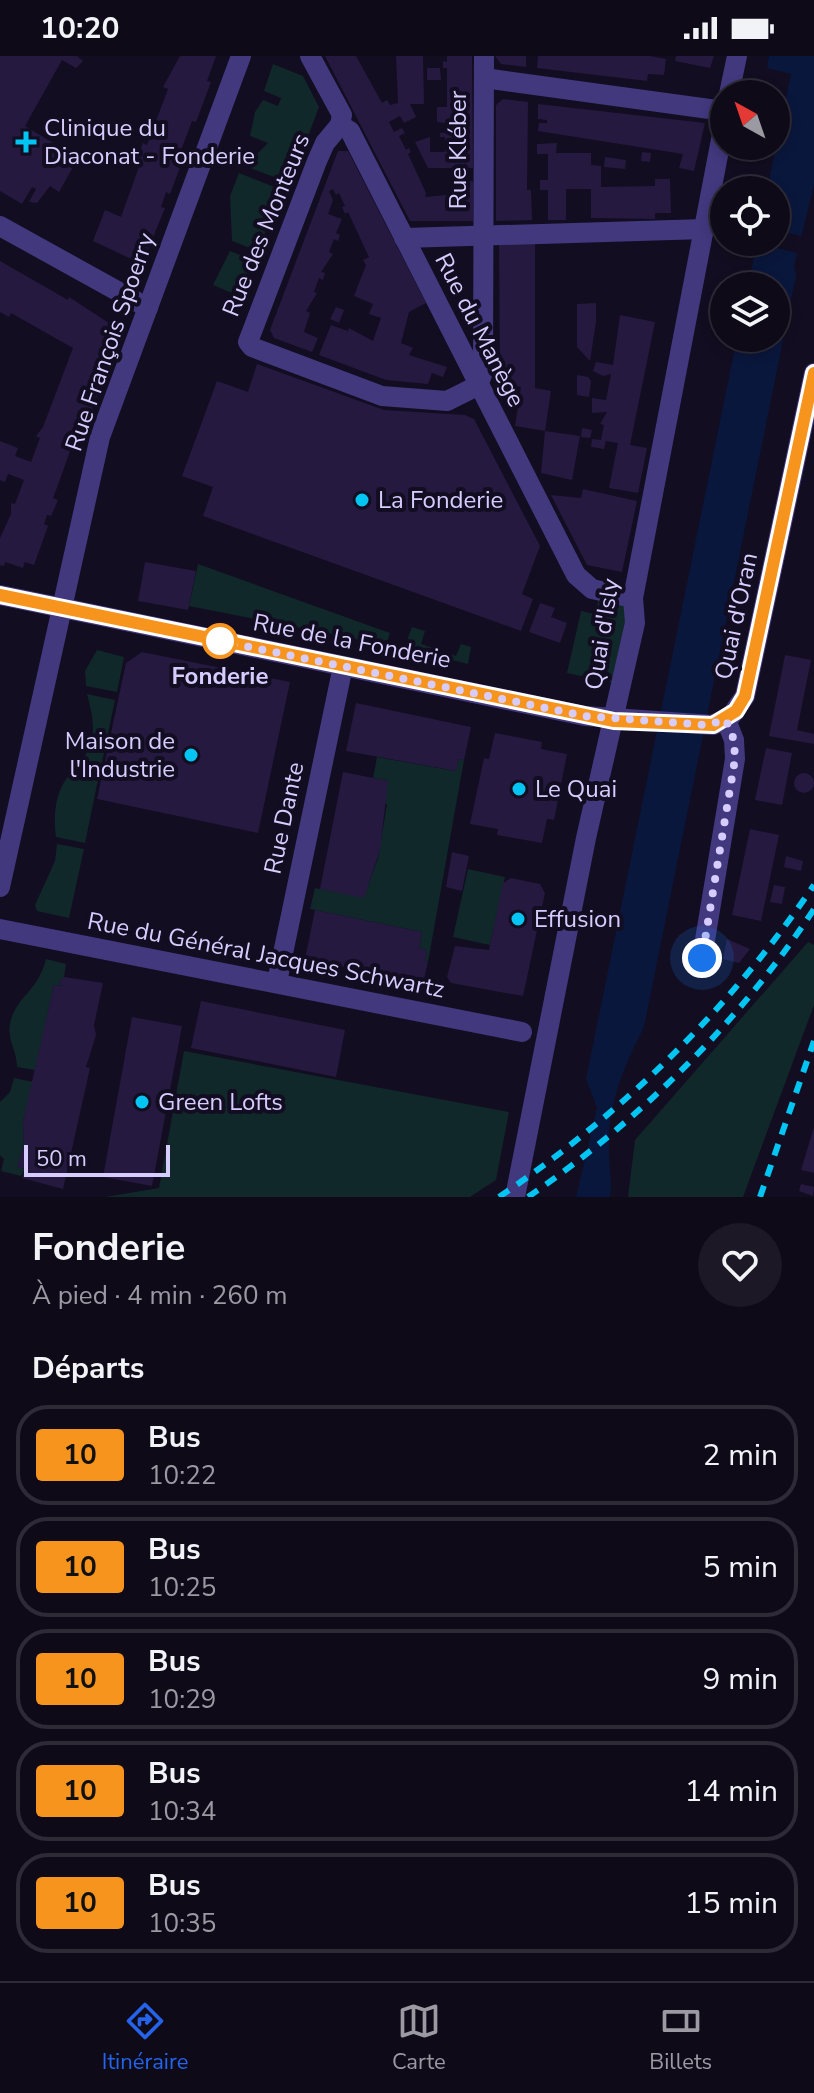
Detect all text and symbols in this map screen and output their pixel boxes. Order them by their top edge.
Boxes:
text: 10:20 [40,8,119,49]
north arrow [710,80,790,160]
map controls [710,80,790,352]
street label: Rue Kléber [442,90,474,209]
place label: Clinique du Diaconat - Fonderie [44,112,255,172]
street label: Rue des Monteurs [215,129,317,321]
marker: Clinique du Diaconat - Fonderie [15,131,37,153]
button: locate [710,176,790,256]
street label: Rue François Spoerry [58,228,163,455]
street label: Rue du Manège [427,248,533,412]
button: layers [710,272,790,352]
place label: La Fonderie [378,484,503,516]
marker: La Fonderie [353,491,371,509]
street label: Quai d'Oran [707,550,765,682]
street label: Quai d'Isly [577,575,627,692]
street label: Rue de la Fonderie [250,606,454,676]
marker: Fonderie [203,624,237,658]
place label: Fonderie [172,660,268,692]
place label: Maison de l'Industrie [65,725,175,785]
marker: Maison de l'Industrie [182,746,200,764]
street label: Rue Dante [257,759,311,877]
place label: Le Quai [535,773,617,805]
marker: Le Quai [510,780,528,798]
place label: Effusion [534,903,621,935]
street label: Rue du Général Jacques Schwartz [85,905,447,1005]
marker: Effusion [509,910,527,928]
your location [682,938,722,978]
place label: Green Lofts [158,1086,283,1118]
marker: Green Lofts [133,1093,151,1111]
scale bar [24,1141,170,1177]
text: 50 m [36,1144,87,1174]
text: Fonderie [32,1222,185,1273]
button: heart [698,1223,782,1307]
text: À pied · 4 min · 260 m [32,1278,287,1313]
text: Départs [32,1348,144,1389]
text: Bus [148,1417,201,1458]
text: 2 min [703,1435,778,1476]
text: 10 [63,1436,97,1474]
text: 10:22 [148,1458,216,1493]
text: Bus [148,1529,201,1570]
text: 5 min [703,1547,778,1588]
text: 10 [63,1548,97,1586]
text: 10:25 [148,1570,216,1605]
text: Bus [148,1641,201,1682]
text: 9 min [703,1659,778,1700]
text: 10 [63,1660,97,1698]
text: 10:29 [148,1682,216,1717]
text: Bus [148,1753,201,1794]
text: 14 min [685,1771,778,1812]
text: 10 [63,1772,97,1810]
text: 10:34 [148,1794,216,1829]
text: Bus [148,1865,201,1906]
text: 15 min [685,1883,778,1924]
text: 10 [63,1884,97,1922]
text: 10:35 [148,1906,216,1941]
tab: Itinéraire [102,1999,188,2077]
tab: Carte [392,1999,446,2077]
tab: Billets [649,1999,712,2077]

